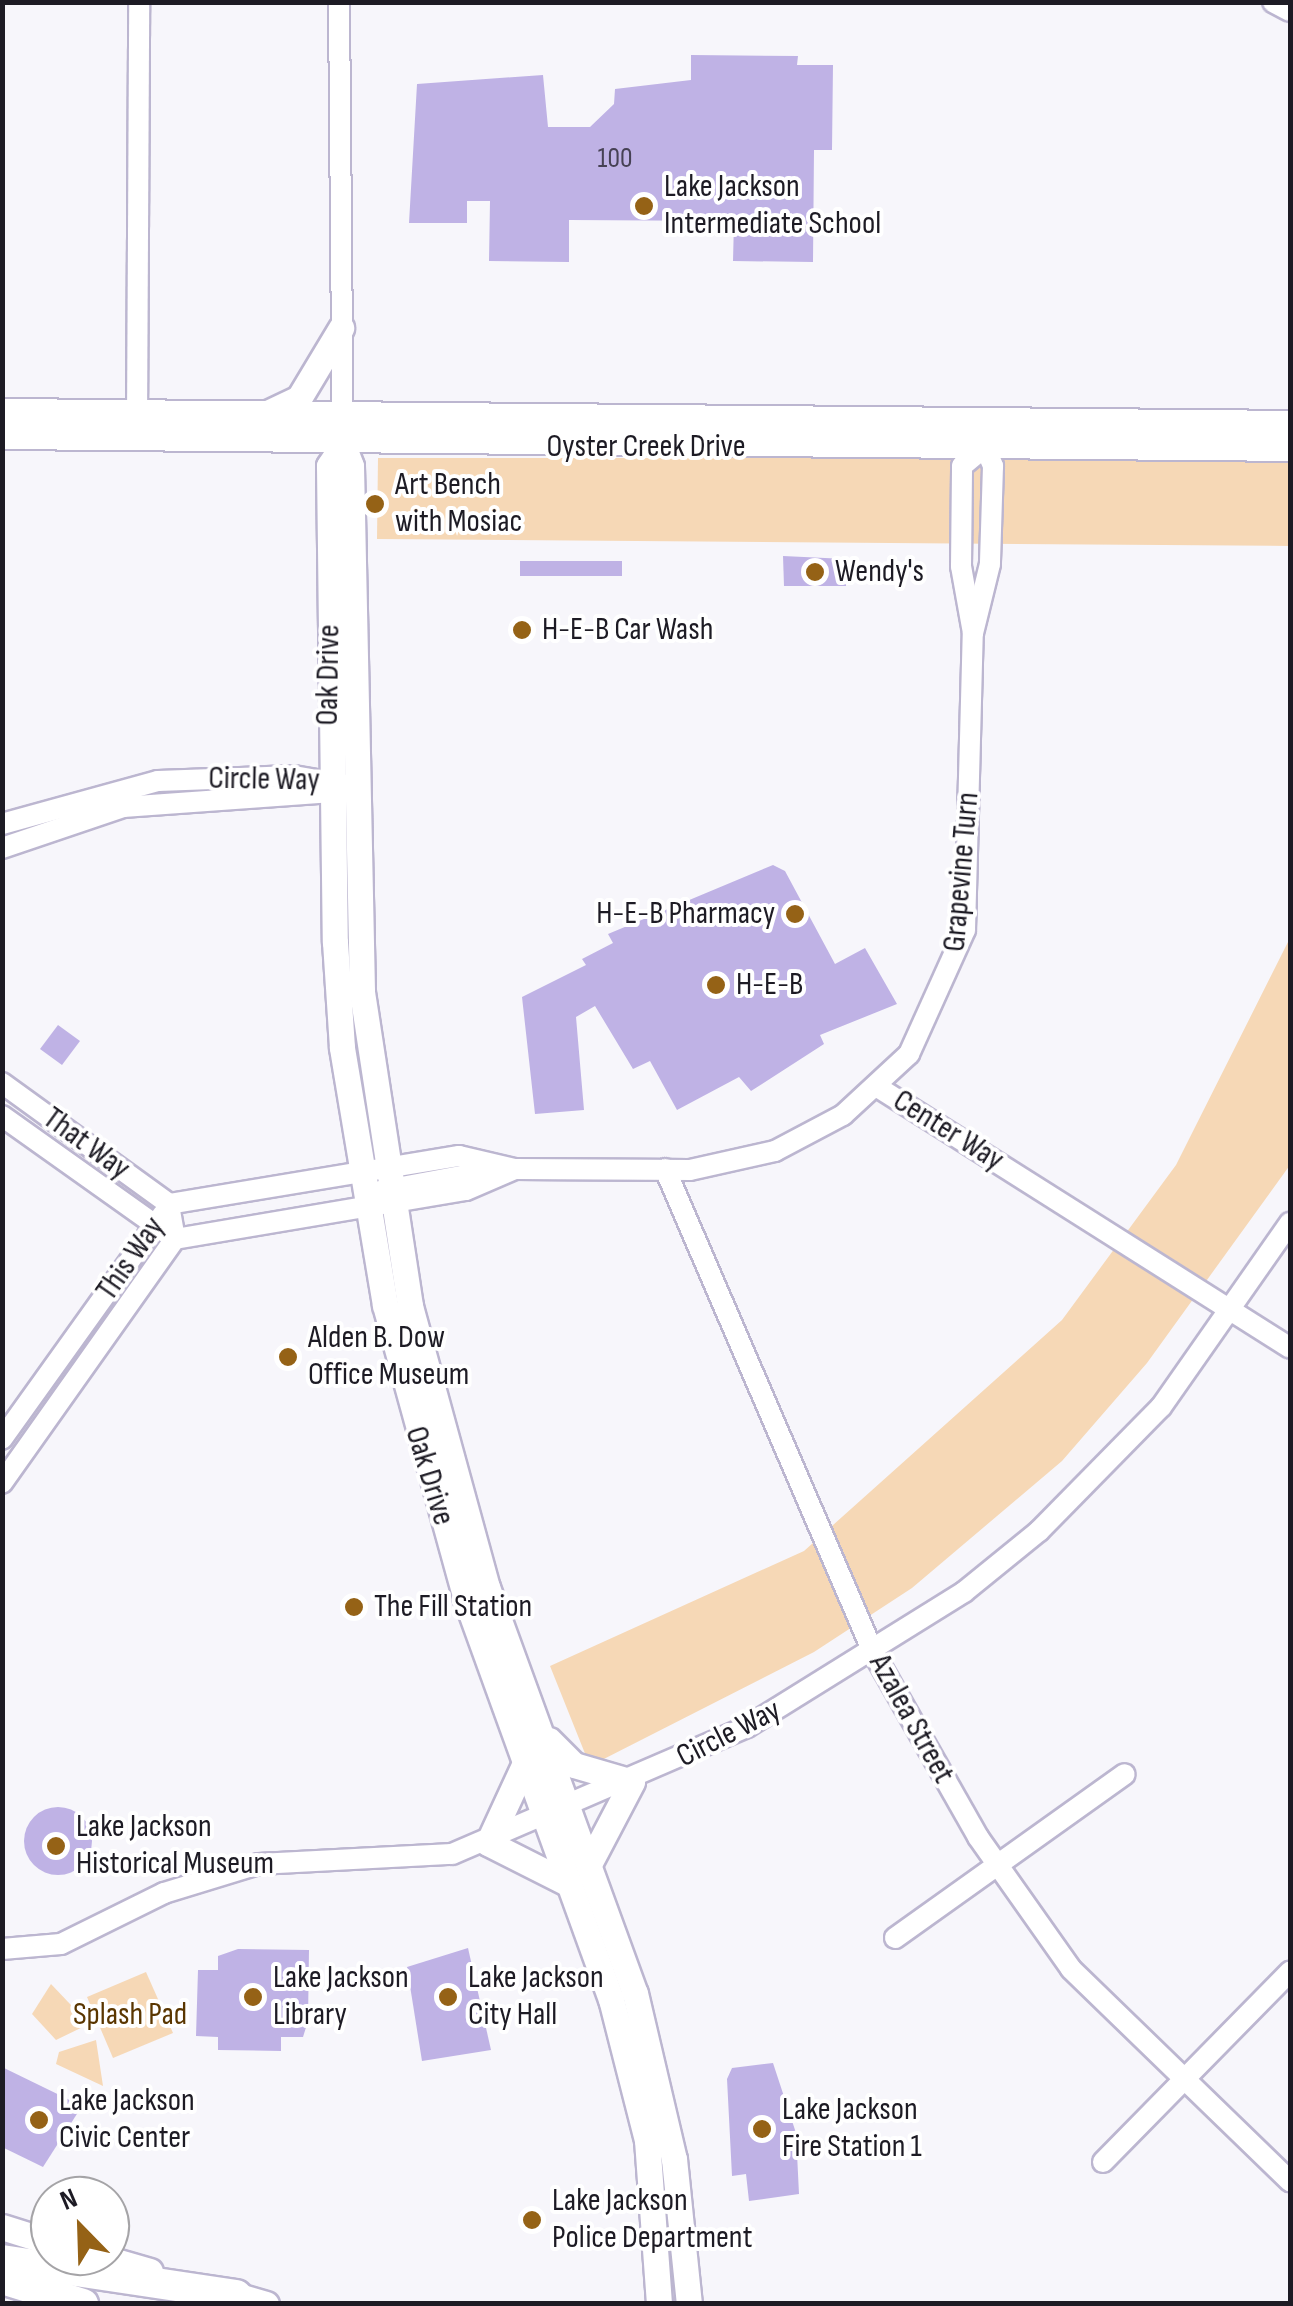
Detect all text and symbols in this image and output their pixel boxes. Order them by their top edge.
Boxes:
house number: 100 [598,142,632,176]
place label: Lake Jackson Intermediate School [664,169,881,244]
marker: Lake Jackson Intermediate School [633,195,655,217]
street label: Oyster Creek Drive [546,428,746,466]
place label: Art Bench with Mosiac [395,467,522,542]
marker: Art Bench with Mosiac [364,493,386,515]
place label: Wendy's [835,553,924,591]
marker: Wendy's [804,561,826,583]
place label: H-E-B Car Wash [542,611,713,649]
marker: H-E-B Car Wash [511,619,533,641]
street label: Oak Drive [309,624,349,726]
street label: Circle Way [208,760,320,800]
street label: Grapevine Turn [936,791,988,953]
place label: H-E-B Pharmacy [596,895,775,933]
marker: H-E-B Pharmacy [784,903,806,925]
place label: H-E-B [736,966,803,1004]
marker: H-E-B [705,974,727,996]
street label: Center Way [886,1082,1010,1180]
street label: That Way [35,1100,137,1188]
street label: This Way [89,1210,173,1308]
place label: Alden B. Dow Office Museum [308,1320,469,1395]
marker: Alden B. Dow Office Museum [277,1346,299,1368]
street label: Oak Drive [396,1422,462,1530]
place label: The Fill Station [374,1588,532,1626]
marker: The Fill Station [343,1596,365,1618]
street label: Azalea Street [860,1648,962,1790]
street label: Circle Way [671,1692,787,1776]
place label: Lake Jackson Historical Museum [76,1809,274,1884]
marker: Lake Jackson Historical Museum [45,1835,67,1857]
place label: Lake Jackson Library [273,1960,409,2035]
place label: Lake Jackson City Hall [468,1960,604,2035]
marker: Lake Jackson Library [242,1986,264,2008]
marker: Lake Jackson City Hall [437,1986,459,2008]
park label: Splash Pad [73,1996,187,2034]
place label: Lake Jackson Civic Center [59,2083,195,2158]
place label: Lake Jackson Fire Station 1 [782,2092,922,2167]
marker: Lake Jackson Civic Center [28,2109,50,2131]
marker: Lake Jackson Fire Station 1 [751,2118,773,2140]
north arrow [30,2176,130,2276]
text: N [56,2182,82,2218]
place label: Lake Jackson Police Department [552,2183,753,2258]
marker: Lake Jackson Police Department [521,2209,543,2231]

